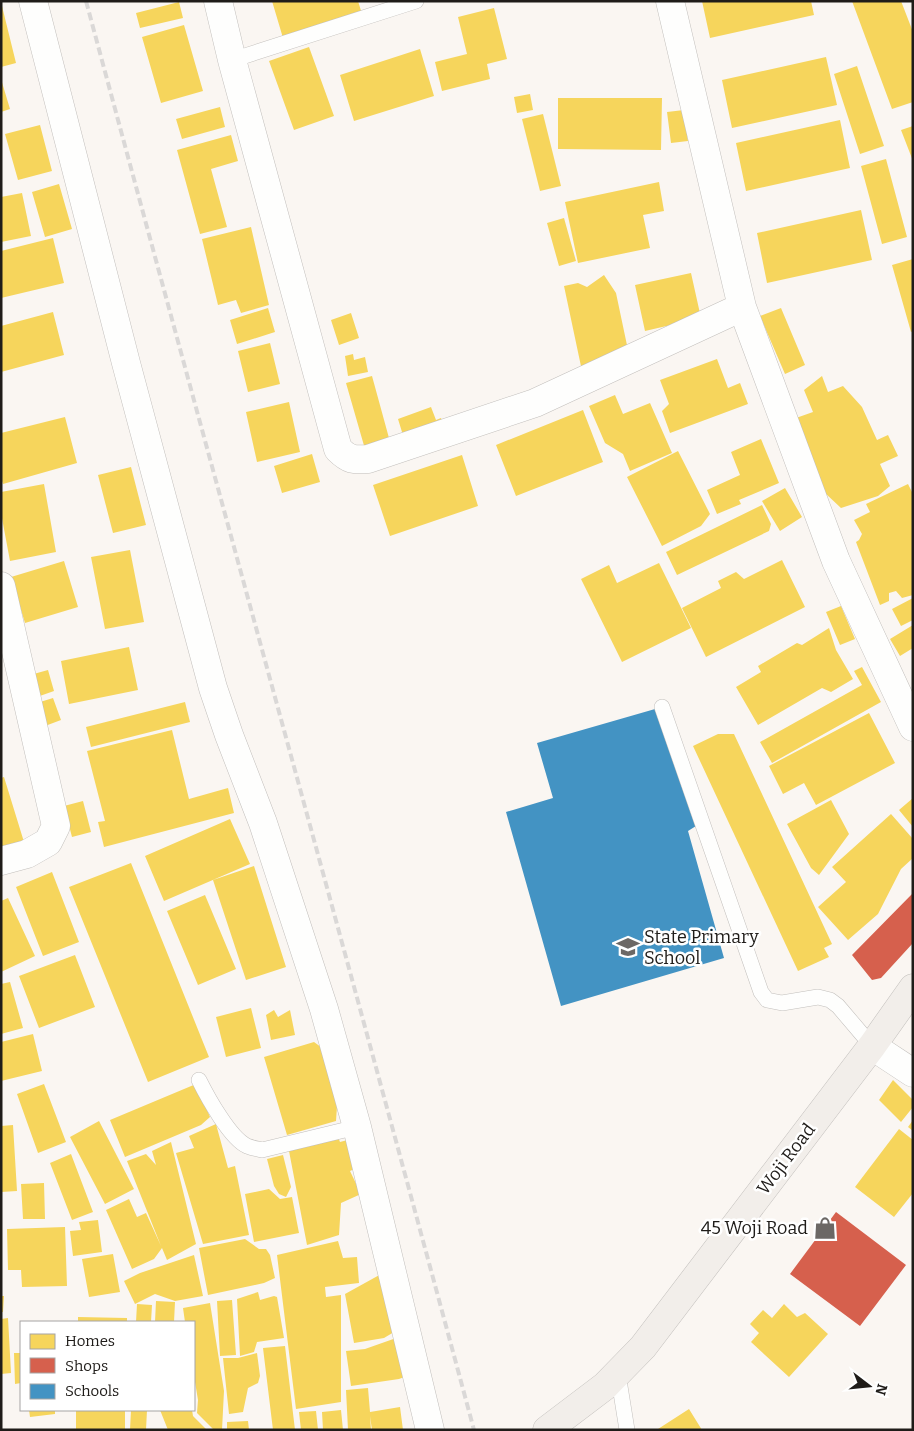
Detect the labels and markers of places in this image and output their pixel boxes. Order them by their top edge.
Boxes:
place label: State Primary School [644,926,759,969]
school or university icon: State Primary School [615,934,641,960]
shop icon: 45 Woji Road [812,1215,838,1241]
place label: 45 Woji Road [701,1217,808,1239]

